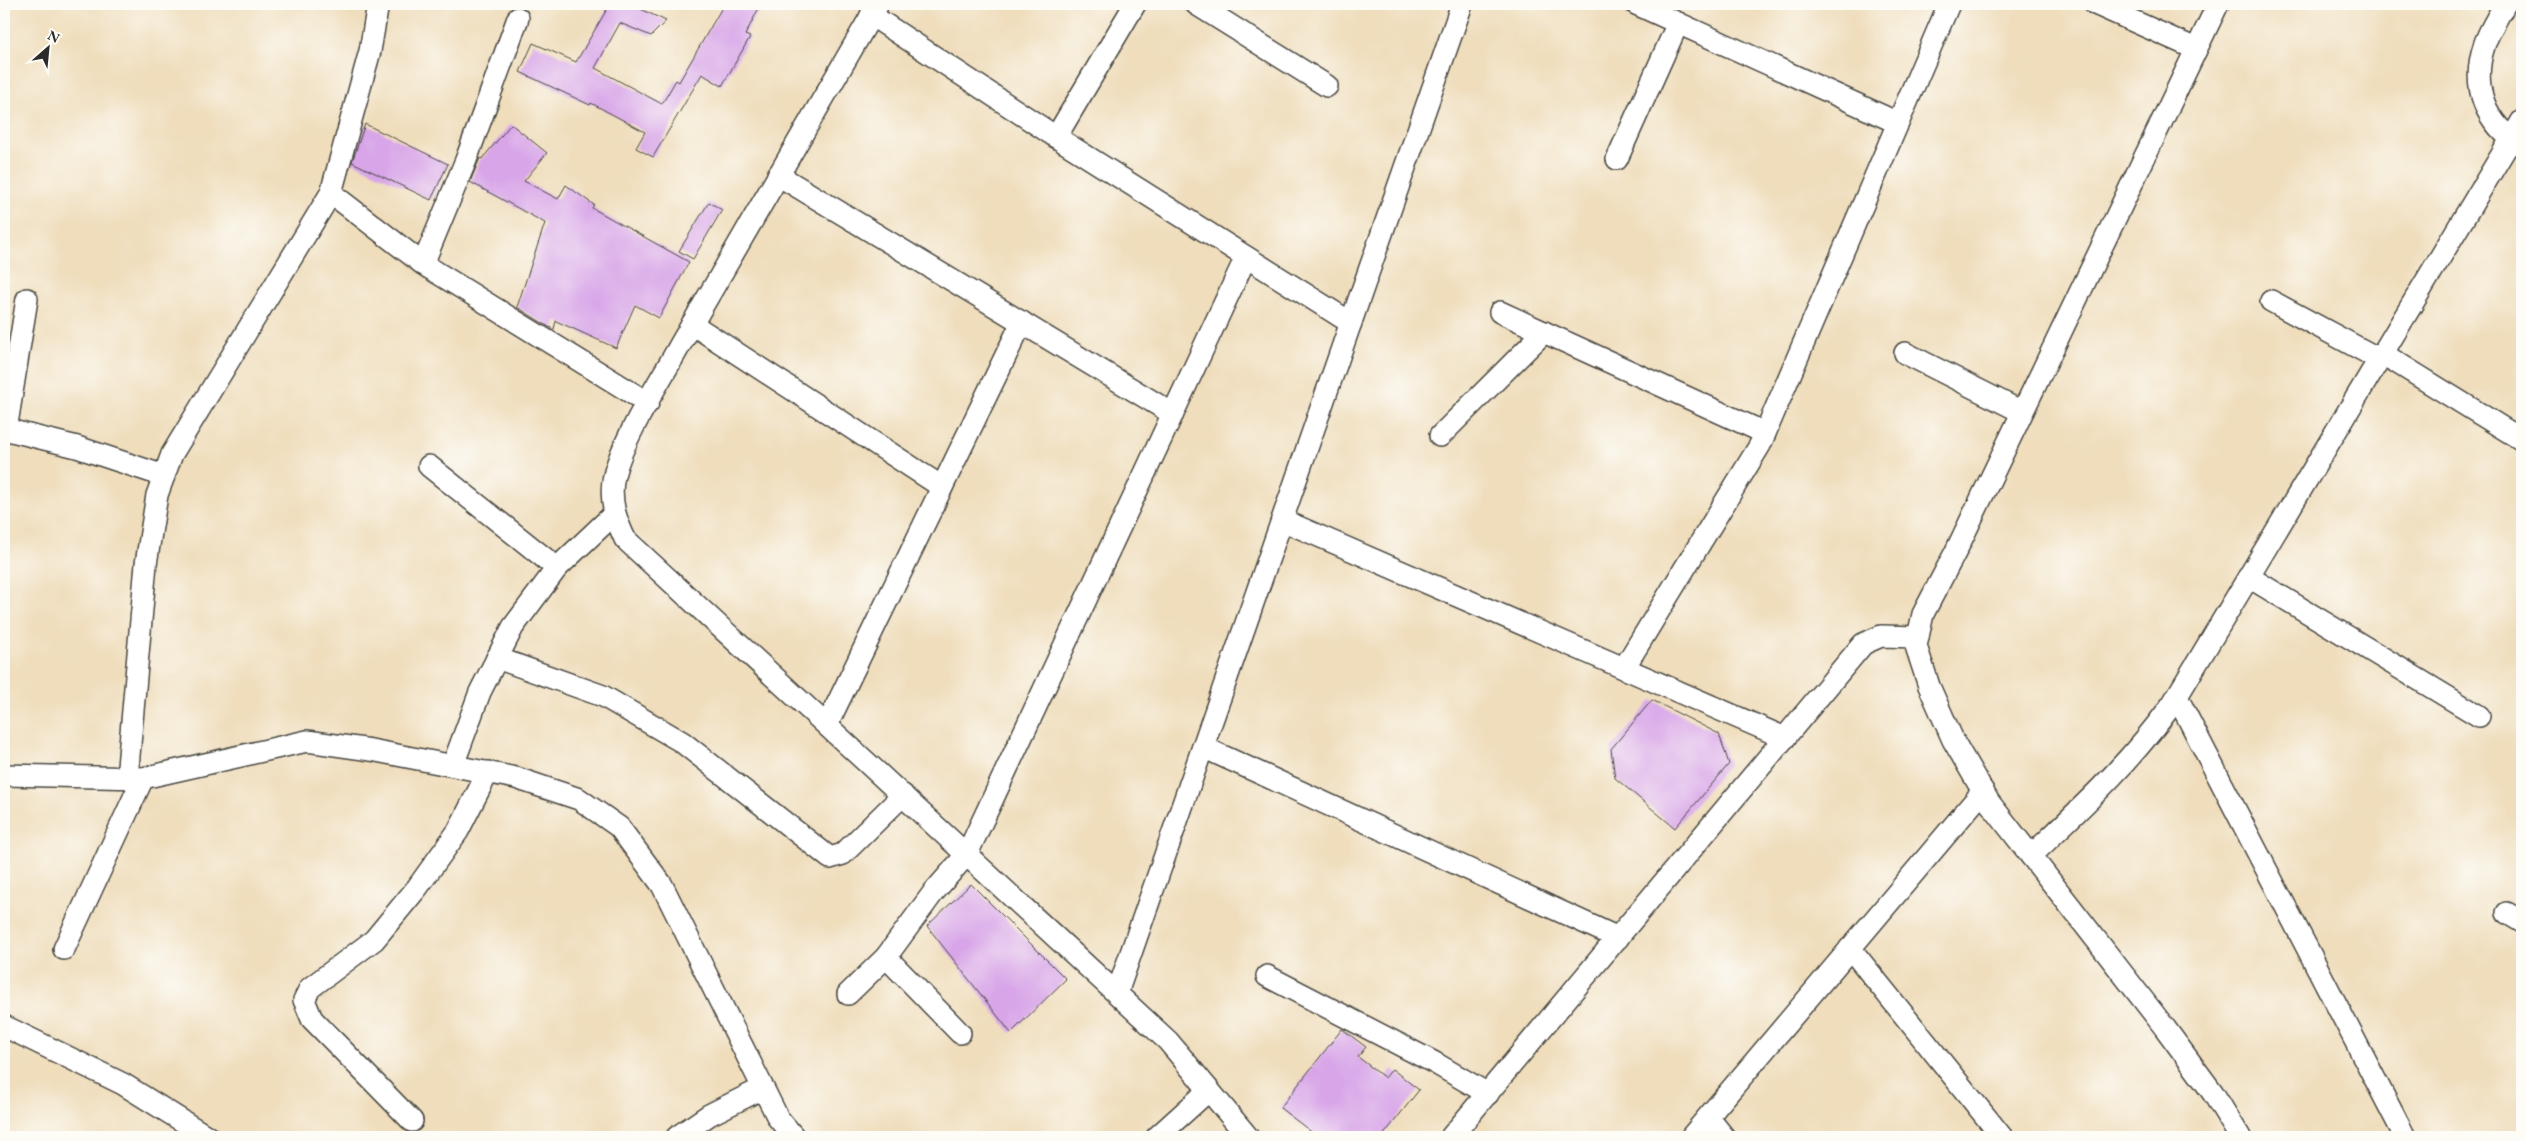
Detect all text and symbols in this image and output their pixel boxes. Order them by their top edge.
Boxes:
north arrow [22,22,72,72]
text: N [45,26,64,47]

